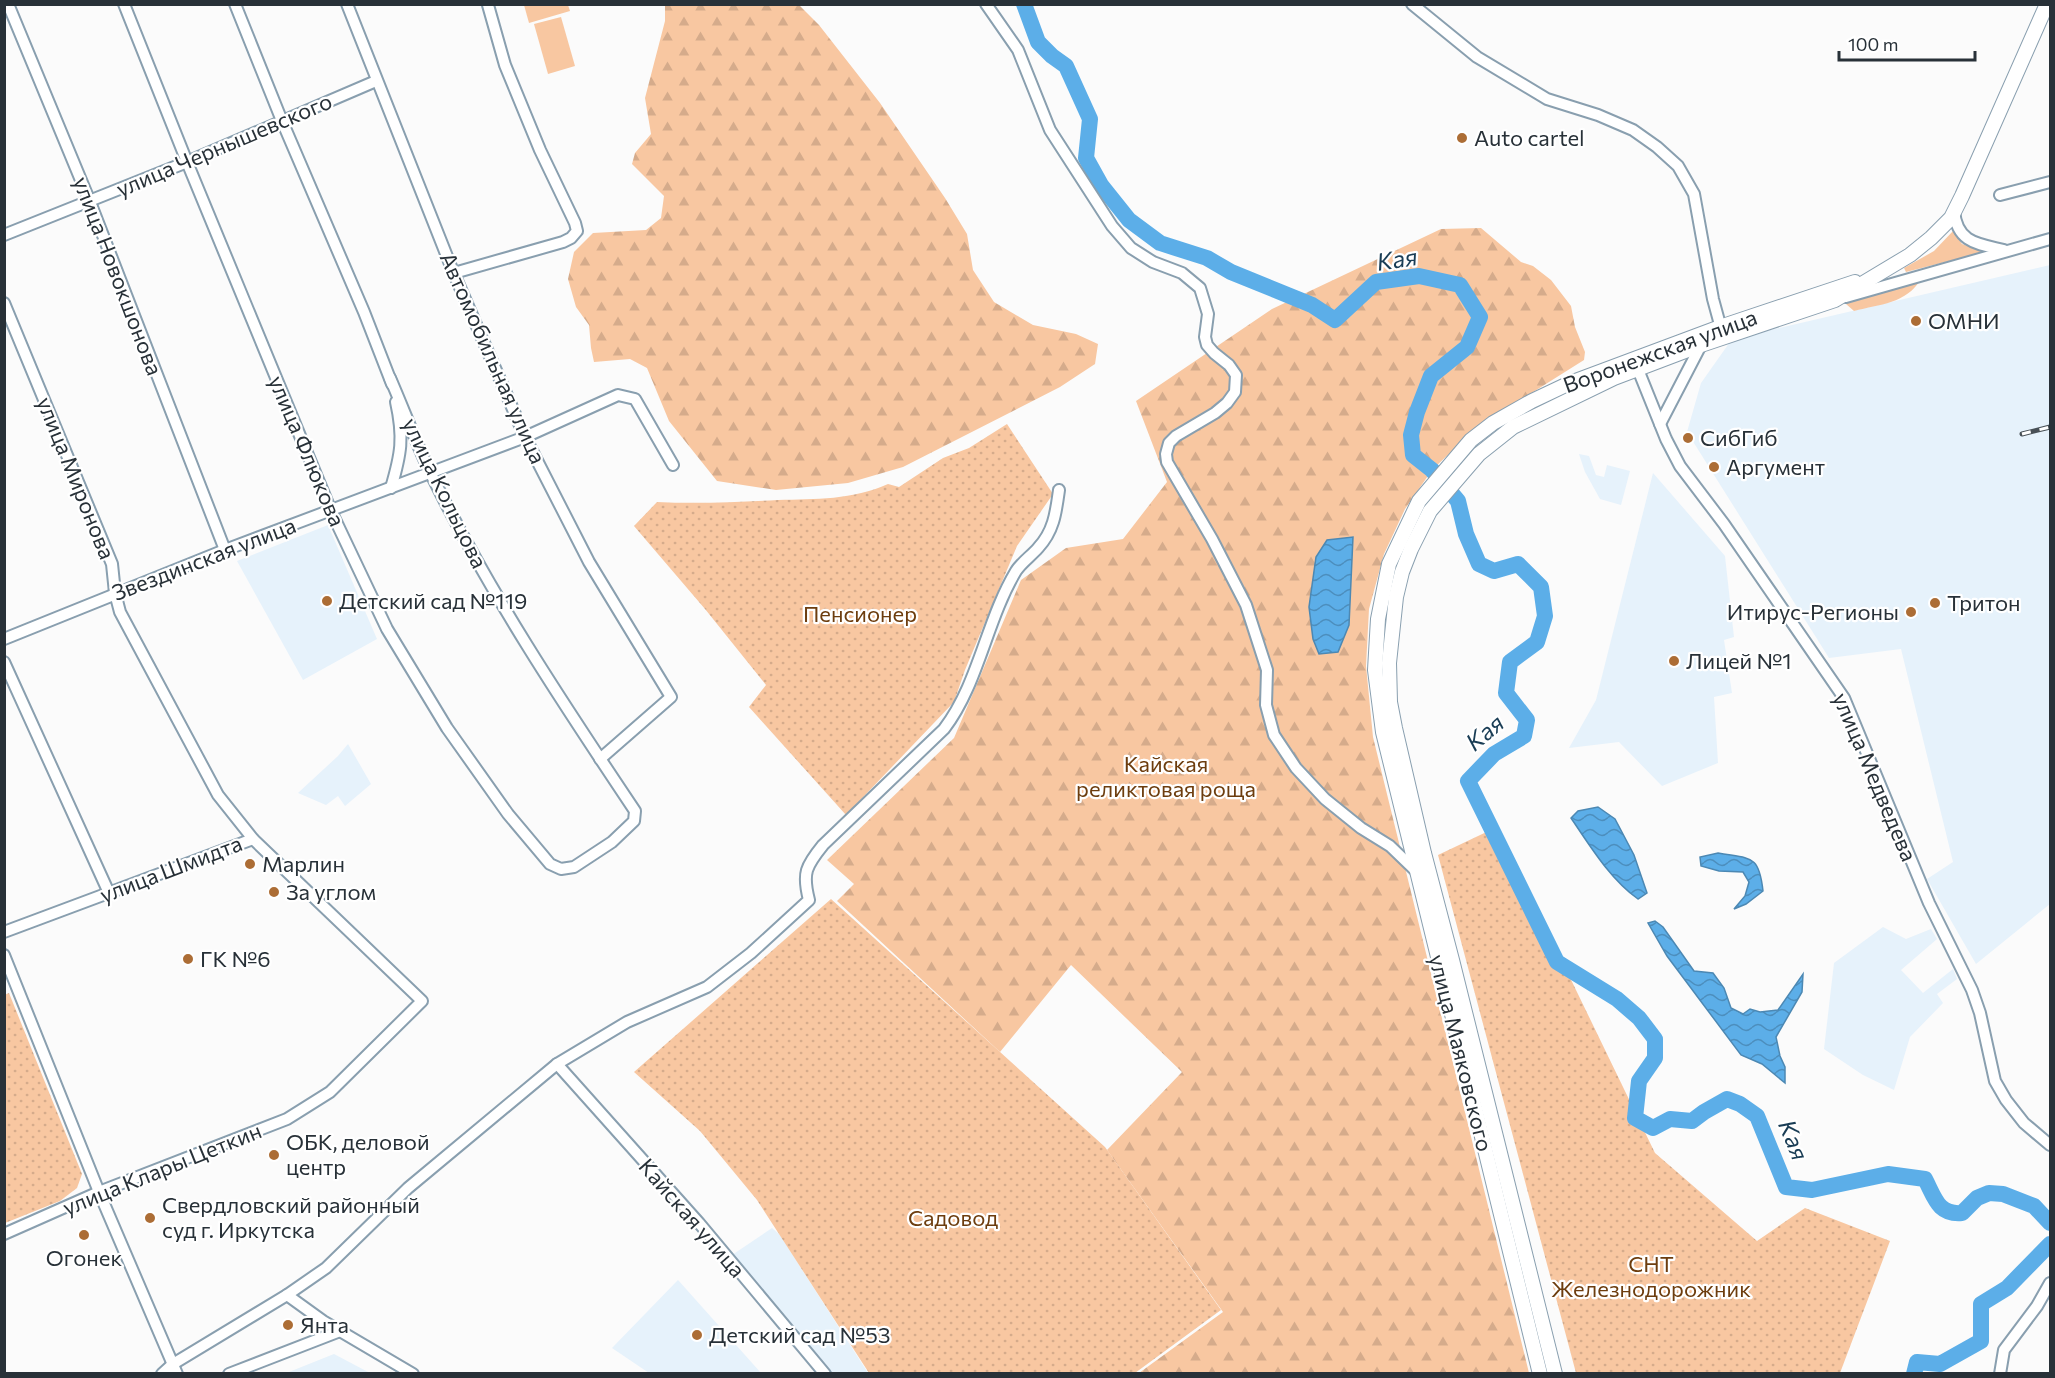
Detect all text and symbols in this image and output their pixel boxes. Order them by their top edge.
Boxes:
scale bar [1839,24,1976,62]
text: 100 m [1848,33,1898,55]
street label: улица Чернышевского [112,87,336,202]
place label: Auto cartel [1474,124,1585,151]
marker: Auto cartel [1455,131,1469,145]
street label: улица Новокшонова [68,173,169,379]
water label: Кая [1374,241,1419,276]
street label: Автомобильная улица [435,248,552,468]
street label: Воронежская улица [1559,303,1761,398]
place label: ОМНИ [1928,307,2000,334]
marker: ОМНИ [1909,314,1923,328]
street label: улица Флюкова [264,371,351,530]
street label: улица Миронова [32,393,121,563]
street label: улица Кольцова [397,413,494,573]
place label: СибГиб [1700,424,1778,451]
marker: СибГиб [1681,431,1695,445]
place label: Аргумент [1726,453,1825,480]
marker: Аргумент [1707,460,1721,474]
street label: Звездинская улица [108,511,299,606]
place label: Детский сад №119 [339,587,527,614]
place label: Тритон [1947,589,2021,616]
marker: Детский сад №119 [320,594,334,608]
marker: Тритон [1928,596,1942,610]
place label: Итирус-Регионы [1727,598,1899,625]
park label: Пенсионер [803,600,917,627]
marker: Итирус-Регионы [1904,605,1918,619]
place label: Лицей №1 [1686,647,1792,674]
marker: Лицей №1 [1667,654,1681,668]
street label: улица Медведева [1828,688,1923,865]
water label: Кая [1459,708,1509,756]
park label: Кайская реликтовая роща [1076,750,1256,802]
street label: улица Шмидта [96,829,246,908]
place label: Марлин [262,850,345,877]
marker: Марлин [243,857,257,871]
place label: За углом [286,878,376,905]
marker: За углом [267,885,281,899]
place label: ГК №6 [200,945,271,972]
marker: ГК №6 [181,952,195,966]
street label: улица Маяковского [1424,952,1499,1154]
water label: Кая [1773,1115,1816,1164]
street label: улица Клары Цеткин [58,1116,265,1221]
place label: ОБК, деловой центр [286,1128,430,1180]
marker: ОБК, деловой центр [267,1148,281,1162]
street label: Кайская улица [633,1153,751,1283]
place label: Свердловский районный суд г. Иркутска [162,1191,420,1243]
park label: Садовод [908,1204,998,1231]
marker: Свердловский районный суд г. Иркутска [143,1211,157,1225]
marker: Огонек [77,1228,91,1242]
place label: Огонек [46,1244,122,1271]
park label: СНТ Железнодорожник [1551,1250,1751,1302]
place label: Янта [300,1311,349,1338]
marker: Янта [281,1318,295,1332]
place label: Детский сад №53 [709,1321,891,1348]
marker: Детский сад №53 [690,1328,704,1342]

